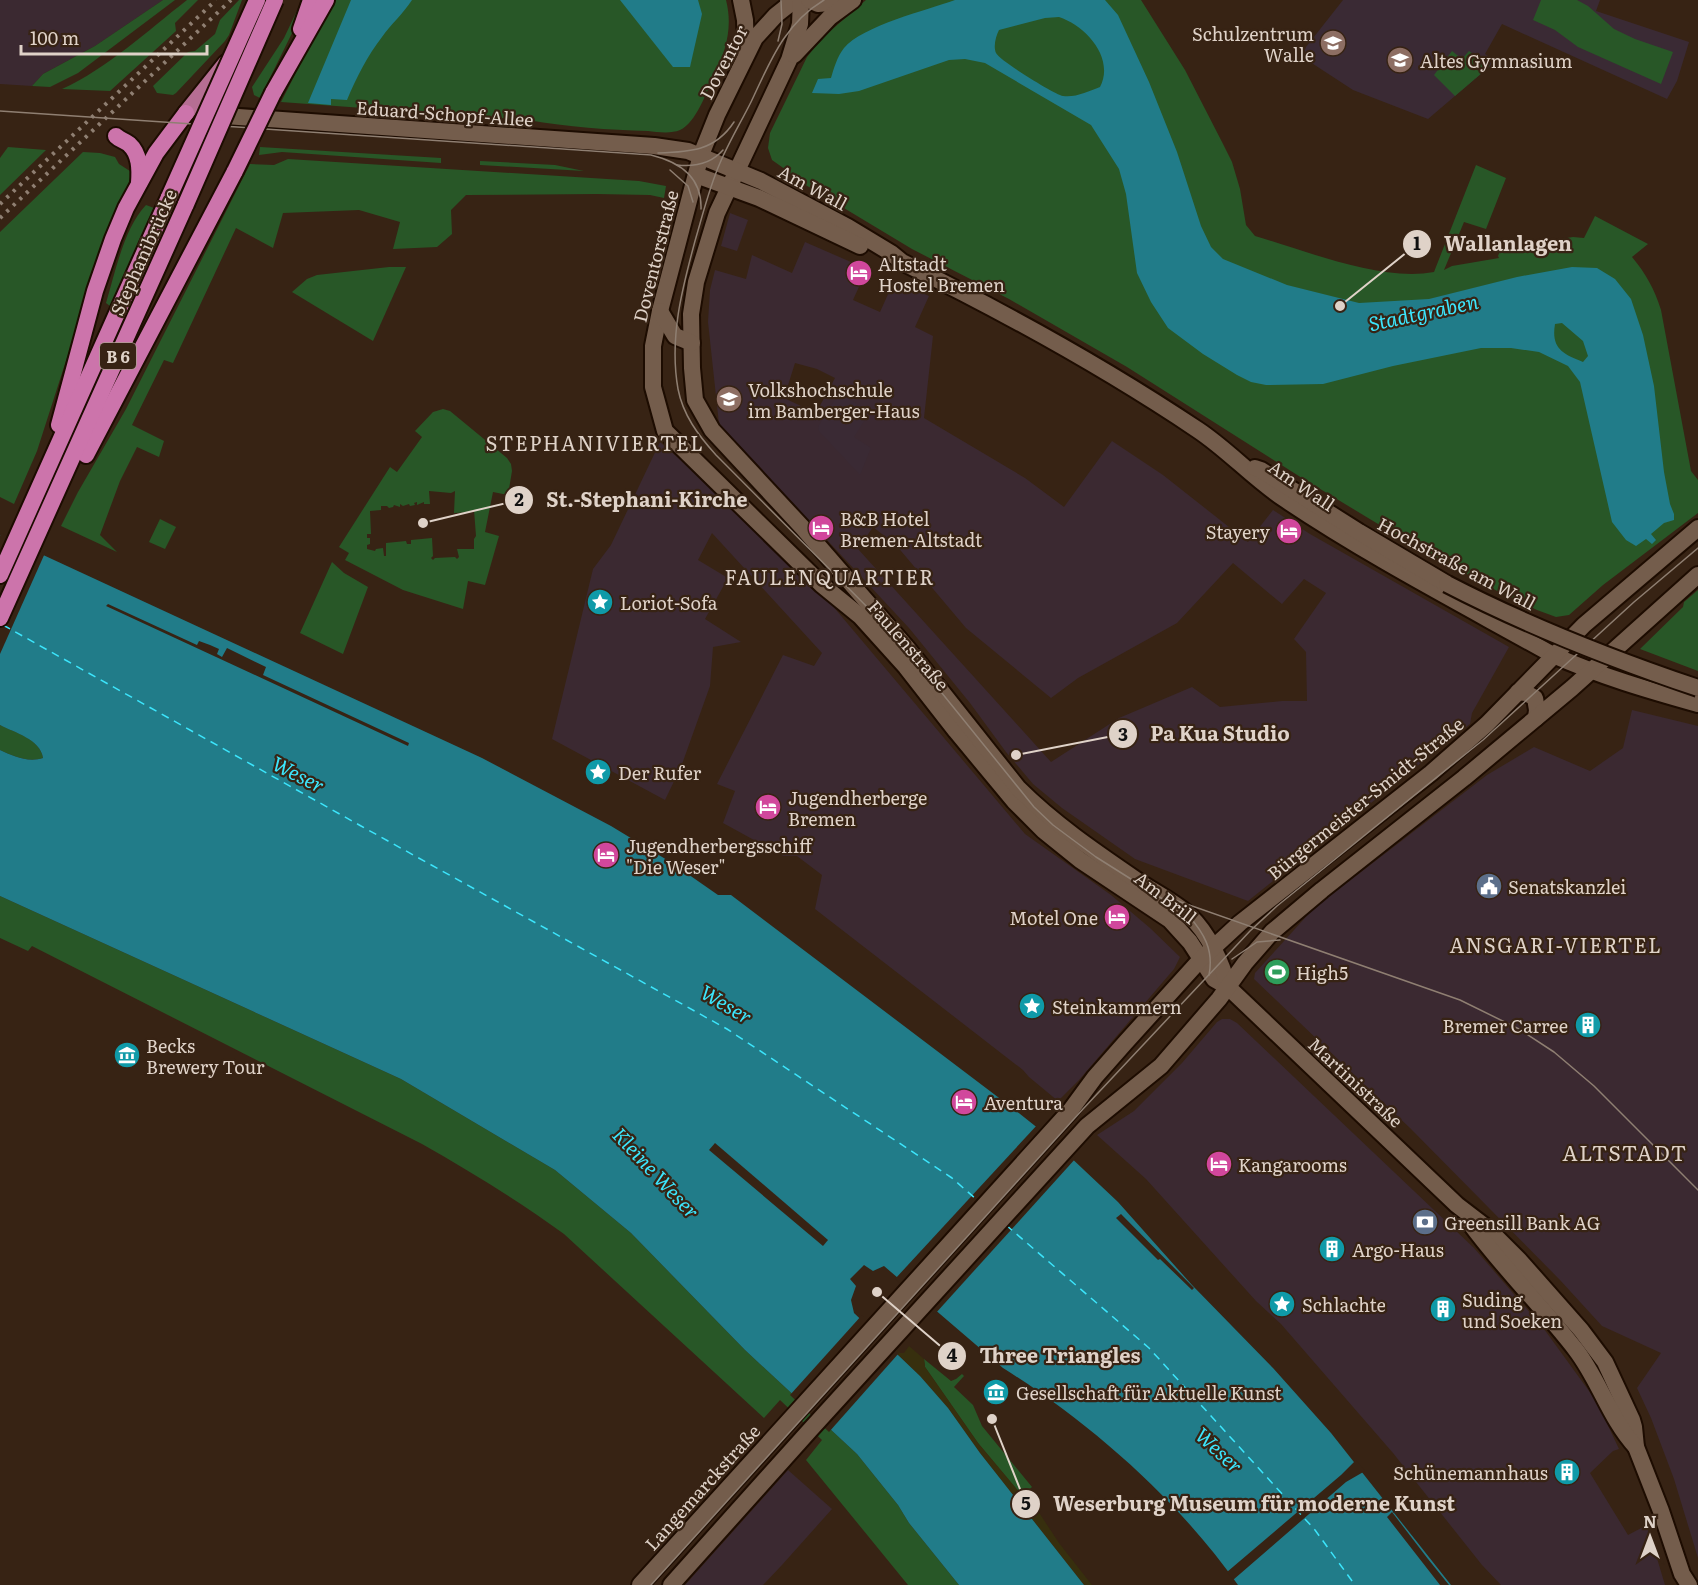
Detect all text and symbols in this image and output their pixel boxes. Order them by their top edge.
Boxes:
scale bar [21,18,207,56]
street label: Doventor [692,20,754,104]
place label: Schulzentrum Walle [1192,20,1314,68]
text: 100 m [30,24,79,51]
school or university icon: Schulzentrum Walle [1318,28,1348,58]
school or university icon: Altes Gymnasium [1385,45,1415,75]
place label: Altes Gymnasium [1420,47,1572,74]
street label: Eduard-Schopf-Allee [355,93,535,133]
street label: Am Wall [774,157,852,217]
street label: Stephanibrücke [103,184,183,320]
street label: Doventorstraße [626,187,684,325]
callout: Wallanlagen [1402,225,1584,263]
text: Wallanlagen [1444,227,1572,257]
text: 1 [1413,229,1421,256]
place label: Altstadt Hostel Bremen [878,250,1005,298]
hotel icon: Altstadt Hostel Bremen [844,258,874,288]
water label: Stadtgraben [1365,285,1481,337]
road number: B 6 [100,343,136,369]
place label: Volkshochschule im Bamberger-Haus [748,376,920,424]
school or university icon: Volkshochschule im Bamberger-Haus [714,384,744,414]
district label: STEPHANIVIERTEL [486,427,704,457]
street label: Am Wall [1263,453,1341,517]
callout: St.-Stephani-Kirche [504,481,759,519]
text: St.-Stephani-Kirche [546,483,748,513]
text: 2 [514,485,524,512]
place label: B&B Hotel Bremen-Altstadt [840,505,983,553]
street label: Hochstraße am Wall [1373,510,1541,616]
hotel icon: B&B Hotel Bremen-Altstadt [806,513,836,543]
hotel icon: Stayery [1274,516,1304,546]
place label: Stayery [1206,518,1271,545]
district label: FAULENQUARTIER [725,561,935,591]
place icon: Loriot-Sofa [585,587,615,617]
place label: Loriot-Sofa [620,589,718,616]
street label: Faulenstraße [862,594,956,696]
street label: Bürgermeister-Smidt-Straße [1261,710,1469,886]
callout: Pa Kua Studio [1108,715,1302,753]
text: Pa Kua Studio [1150,717,1290,747]
text: 3 [1118,720,1128,747]
water label: Weser [268,747,330,799]
place icon: Der Rufer [583,757,613,787]
place label: Der Rufer [618,759,702,786]
place label: Jugendherberge Bremen [788,784,927,832]
hotel icon: Jugendherberge Bremen [753,792,783,822]
place label: Jugendherbergsschiff "Die Weser" [626,832,814,880]
hotel icon: Jugendherbergsschiff "Die Weser" [591,840,621,870]
street label: Am Brill [1129,864,1203,930]
public building icon: Senatskanzlei [1474,871,1504,901]
place label: Senatskanzlei [1508,873,1626,900]
hotel icon: Motel One [1102,902,1132,932]
place label: Motel One [1009,904,1098,931]
district label: ANSGARI-VIERTEL [1449,929,1663,959]
sports icon: High5 [1262,957,1292,987]
place label: High5 [1296,959,1348,986]
water label: Weser [696,976,758,1030]
place icon: Steinkammern [1017,991,1047,1021]
place label: Steinkammern [1052,993,1182,1020]
building icon: Bremer Carree [1573,1010,1603,1040]
place label: Bremer Carree [1443,1012,1568,1039]
street label: Martinistraße [1302,1031,1410,1133]
place label: Becks Brewery Tour [146,1032,265,1080]
museum icon: Becks Brewery Tour [112,1040,142,1070]
hotel icon: Aventura [949,1087,979,1117]
place label: Aventura [984,1089,1063,1116]
water label: Kleine Weser [607,1120,707,1224]
district label: ALTSTADT [1562,1136,1688,1167]
hotel icon: Kangarooms [1204,1149,1234,1179]
place label: Kangarooms [1238,1151,1347,1178]
bank icon: Greensill Bank AG [1410,1207,1440,1237]
place label: Greensill Bank AG [1444,1209,1600,1236]
building icon: Argo-Haus [1317,1234,1347,1264]
place label: Argo-Haus [1352,1236,1444,1263]
place label: Suding und Soeken [1462,1286,1562,1334]
place icon: Schlachte [1267,1289,1297,1319]
place label: Schlachte [1302,1291,1386,1318]
building icon: Suding und Soeken [1428,1294,1458,1324]
callout: Three Triangles [937,1337,1152,1375]
text: Three Triangles [980,1339,1141,1369]
text: 4 [947,1341,958,1368]
museum icon: Gesellschaft für Aktuelle Kunst [981,1377,1011,1407]
place label: Gesellschaft für Aktuelle Kunst [1016,1379,1282,1406]
street label: Langemarckstraße [638,1418,766,1556]
water label: Weser [1190,1419,1250,1479]
building icon: Schünemannhaus [1552,1457,1582,1487]
place label: Schünemannhaus [1393,1459,1548,1486]
callout: Weserburg Museum für moderne Kunst [1011,1485,1467,1523]
text: Weserburg Museum für moderne Kunst [1053,1487,1455,1517]
text: 5 [1021,1489,1031,1516]
north arrow [1620,1507,1680,1567]
text: N [1643,1509,1657,1533]

